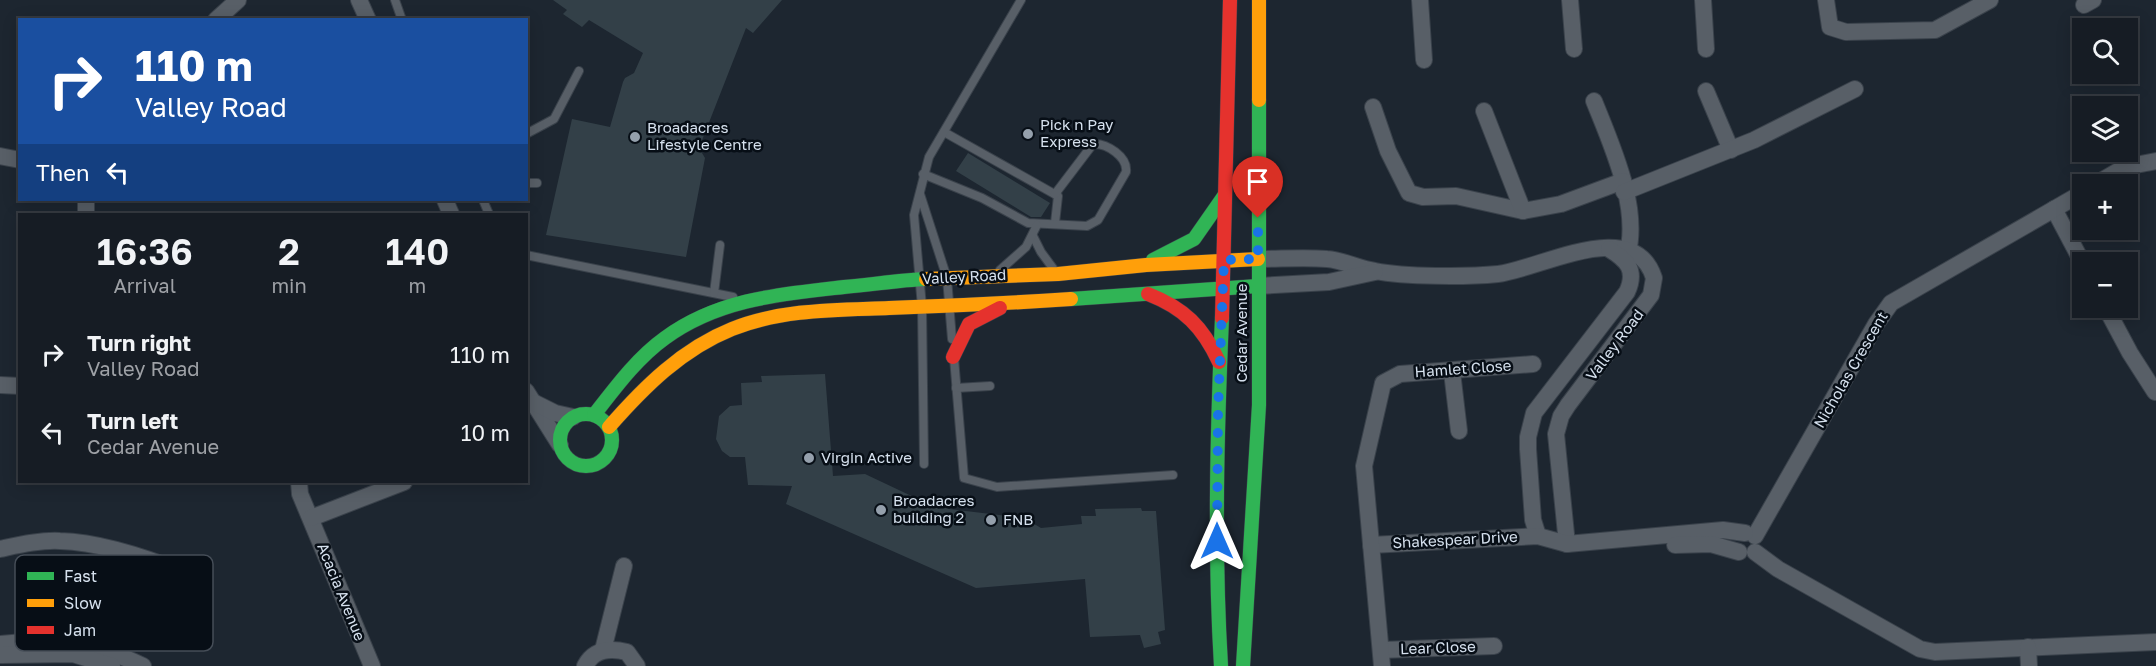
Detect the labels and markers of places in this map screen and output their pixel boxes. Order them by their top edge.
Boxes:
place label: Pick n Pay Express [1040,115,1114,150]
place label: Broadacres Lifestyle Centre [647,118,762,153]
marker: Pick n Pay Express [1021,127,1035,141]
marker: Broadacres Lifestyle Centre [628,130,642,144]
pin [1232,156,1283,218]
place label: Virgin Active [821,448,912,466]
marker: Virgin Active [802,451,816,465]
place label: Broadacres building 2 [893,491,975,526]
marker: Broadacres building 2 [874,503,888,517]
place label: FNB [1003,510,1033,528]
marker: FNB [984,513,998,527]

